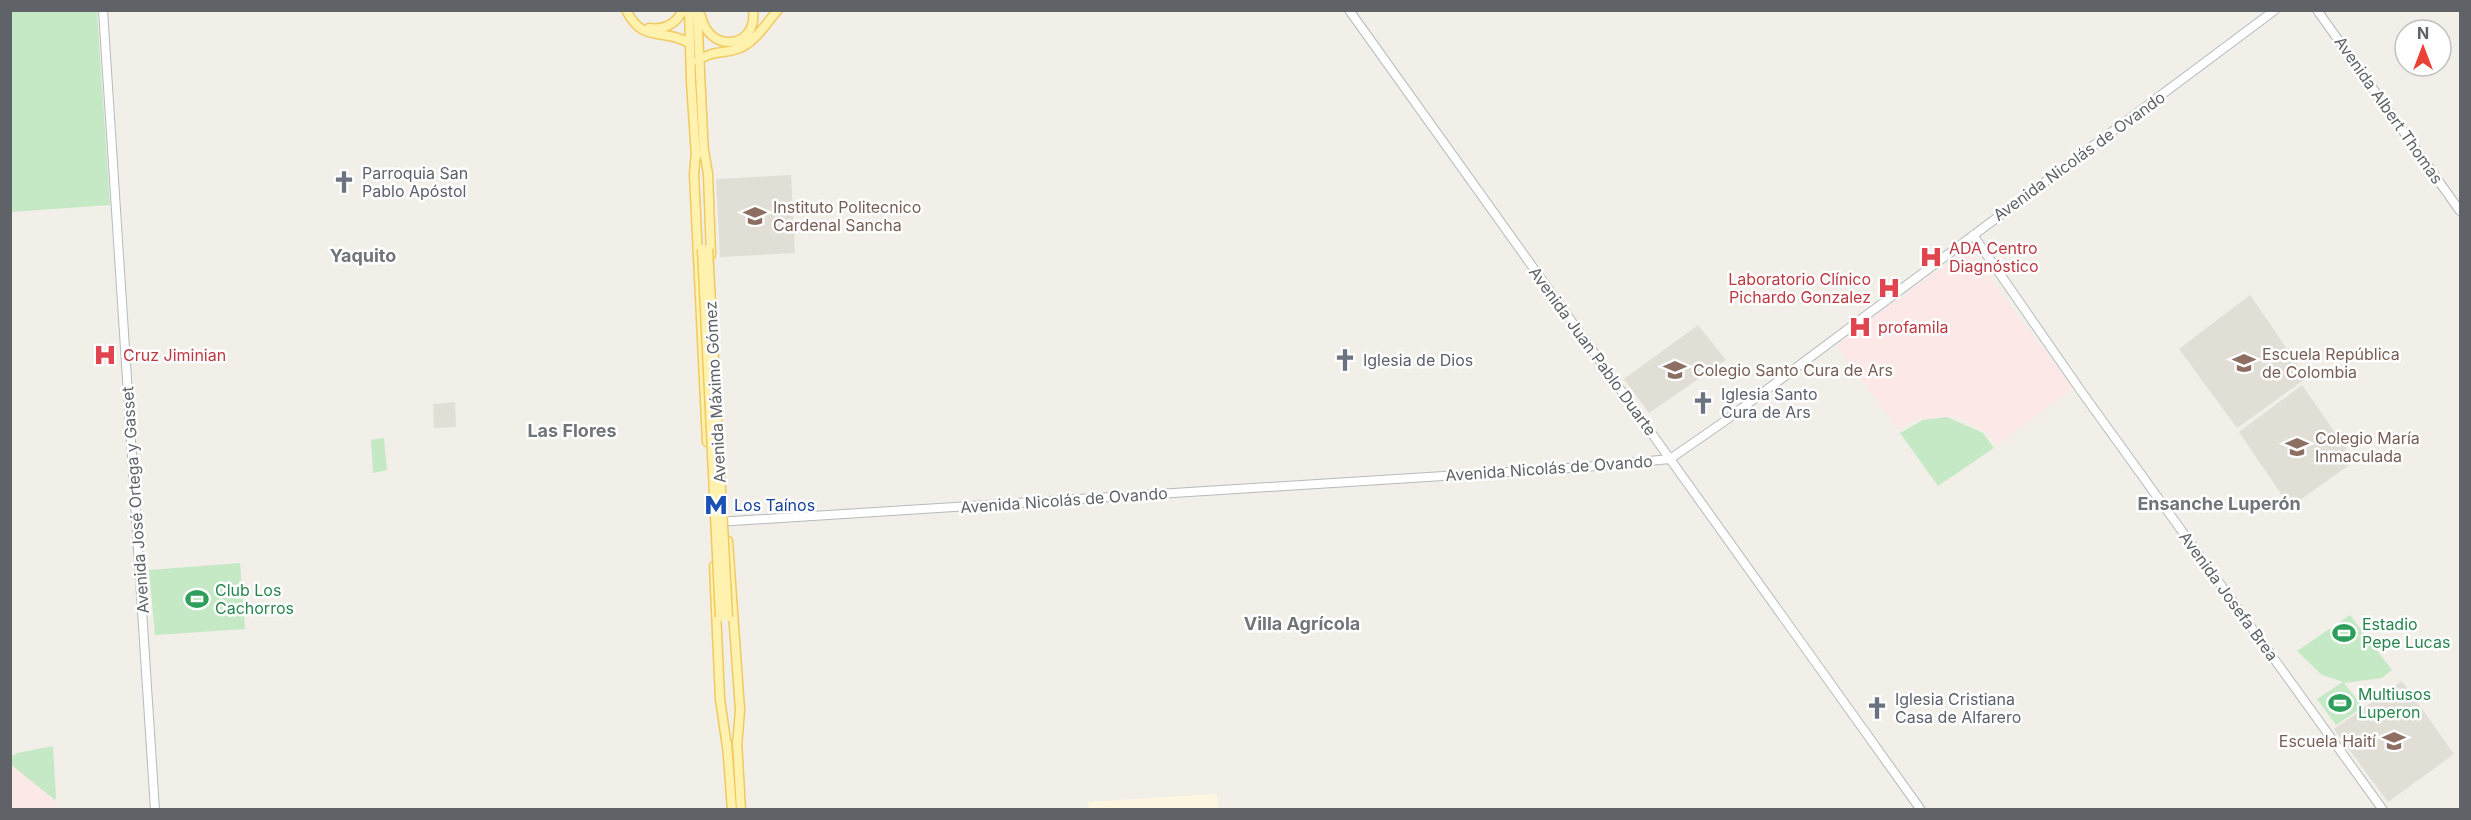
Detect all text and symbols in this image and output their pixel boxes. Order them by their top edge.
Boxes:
north arrow [2393,18,2453,78]
text: N [2417,23,2429,43]
street label: Avenida Albert Thomas [2330,32,2448,188]
street label: Avenida Nicolás de Ovando [1989,87,2169,225]
place label: Parroquia San Pablo Apóstol [362,163,468,201]
church icon: Parroquia San Pablo Apóstol [331,169,357,195]
place label: Instituto Politecnico Cardenal Sancha [773,197,921,235]
school or university icon: Instituto Politecnico Cardenal Sancha [742,203,768,229]
place label: ADA Centro Diagnóstico [1949,238,2039,276]
hospital icon: ADA Centro Diagnóstico [1918,244,1944,270]
district label: Yaquito [330,245,396,266]
street label: Avenida Juan Pablo Duarte [1525,263,1661,439]
place label: Laboratorio Clínico Pichardo Gonzalez [1728,269,1871,307]
hospital icon: Laboratorio Clínico Pichardo Gonzalez [1876,275,1902,301]
street label: Avenida Máximo Gómez [700,300,730,484]
hospital icon: profamila [1847,314,1873,340]
place label: profamila [1878,317,1949,337]
hospital icon: Cruz Jiminian [92,342,118,368]
place label: Escuela República de Colombia [2262,344,2400,382]
place label: Cruz Jiminian [123,345,226,365]
church icon: Iglesia de Dios [1332,347,1358,373]
place label: Iglesia de Dios [1363,350,1473,370]
school or university icon: Escuela República de Colombia [2231,350,2257,376]
school or university icon: Colegio Santo Cura de Ars [1662,357,1688,383]
place label: Colegio Santo Cura de Ars [1693,360,1893,380]
place label: Iglesia Santo Cura de Ars [1721,384,1818,422]
street label: Avenida José Ortega y Gasset [117,386,153,614]
church icon: Iglesia Santo Cura de Ars [1690,390,1716,416]
district label: Las Flores [527,420,617,441]
place label: Colegio María Inmaculada [2315,428,2420,466]
school or university icon: Colegio María Inmaculada [2284,434,2310,460]
street label: Avenida Nicolás de Ovando [1445,451,1653,485]
street label: Avenida Nicolás de Ovando [960,483,1168,517]
metro station icon: Los Taínos [703,492,729,518]
district label: Ensanche Luperón [2137,493,2301,514]
place label: Los Taínos [734,495,815,515]
street label: Avenida Josefa Brea [2175,527,2283,665]
place label: Club Los Cachorros [215,580,294,618]
sports icon: Club Los Cachorros [184,586,210,612]
district label: Villa Agrícola [1244,613,1360,634]
place label: Estadio Pepe Lucas [2362,614,2450,652]
sports icon: Estadio Pepe Lucas [2331,620,2357,646]
place label: Multiusos Luperon [2358,684,2431,722]
place label: Iglesia Cristiana Casa de Alfarero [1895,689,2021,727]
sports icon: Multiusos Luperon [2327,690,2353,716]
church icon: Iglesia Cristiana Casa de Alfarero [1864,695,1890,721]
school or university icon: Escuela Haití [2381,728,2407,754]
place label: Escuela Haití [2279,731,2376,751]

